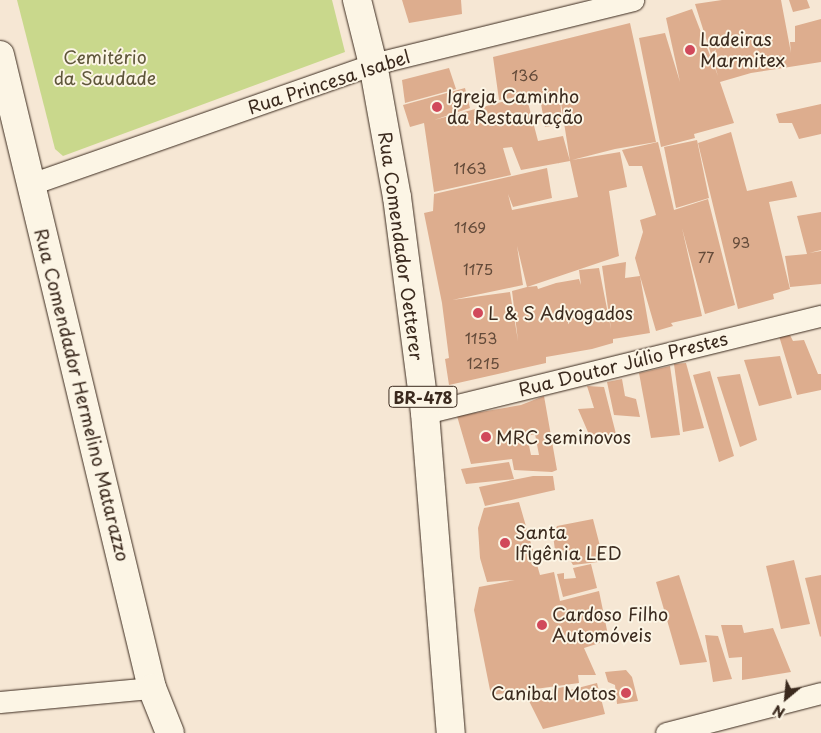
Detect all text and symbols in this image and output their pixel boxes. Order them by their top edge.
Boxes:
place label: Ladeiras Marmitex [700,29,785,72]
marker: Ladeiras Marmitex [684,44,696,56]
street label: Rua Princesa Isabel [245,46,413,118]
park label: Cemitério da Saudade [54,47,156,90]
house number: 136 [511,66,539,84]
place label: Igreja Caminho da Restauração [447,86,582,128]
marker: Igreja Caminho da Restauração [431,101,443,113]
street label: Rua Comendador Oetterer [374,130,428,362]
house number: 1163 [453,159,487,177]
house number: 1169 [454,218,486,236]
street label: Rua Comendador Hermelino Matarazzo [30,227,134,563]
house number: 93 [732,233,750,251]
house number: 77 [698,248,714,266]
house number: 1175 [463,260,493,278]
place label: L & S Advogados [488,302,633,324]
marker: L & S Advogados [472,307,484,319]
street label: Rua Doutor Júlio Prestes [516,327,730,401]
house number: 1153 [465,329,497,347]
house number: 1215 [466,354,500,372]
road number: BR-478 [388,384,458,411]
place label: MRC seminovos [496,426,632,448]
marker: MRC seminovos [480,431,492,443]
place label: Santa Ifigênia LED [515,522,621,564]
marker: Santa Ifigênia LED [499,537,511,549]
place label: Cardoso Filho Automóveis [552,604,668,646]
marker: Cardoso Filho Automóveis [536,619,548,631]
north arrow [761,673,811,723]
place label: Canibal Motos [491,682,616,704]
marker: Canibal Motos [620,687,632,699]
text: N [769,700,789,724]

